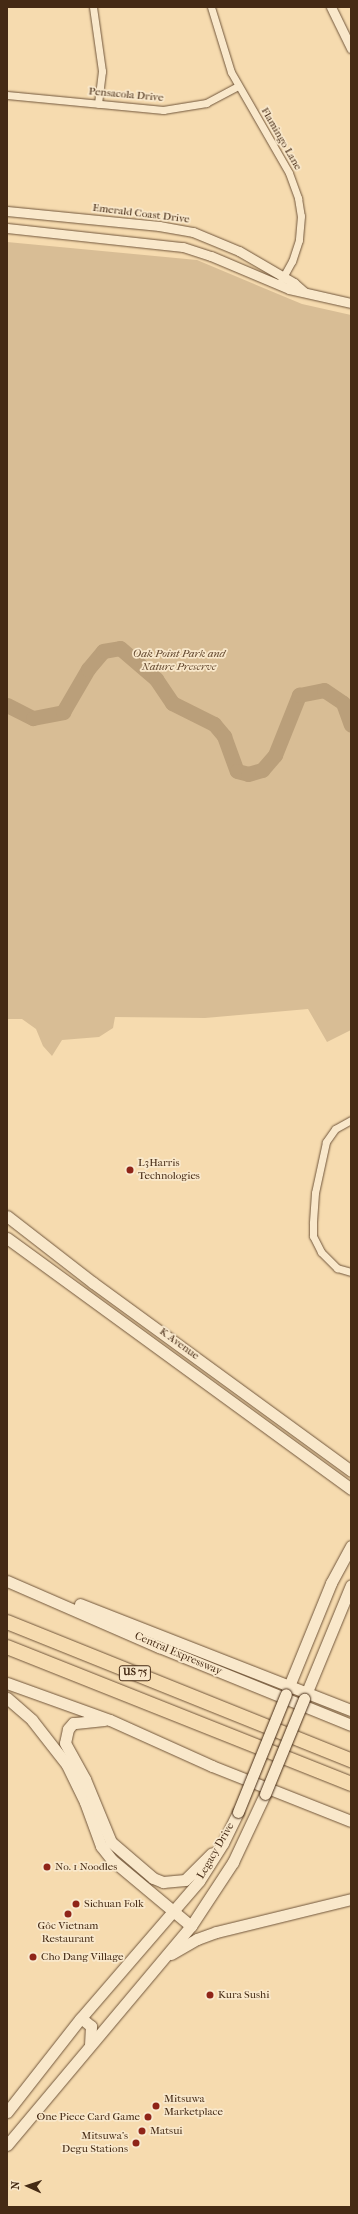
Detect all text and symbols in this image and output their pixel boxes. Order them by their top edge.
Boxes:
street label: Pensacola Drive [88,85,164,105]
street label: Flamingo Lane [258,105,304,173]
street label: Emerald Coast Drive [92,202,190,226]
park label: Oak Point Park and Nature Preserve [133,648,225,674]
place label: L3Harris Technologies [138,1157,200,1183]
marker: L3Harris Technologies [125,1165,135,1175]
street label: K Avenue [157,1325,201,1363]
street label: Central Expressway [132,1630,224,1678]
road number: US 75 [118,1665,152,1681]
street label: Legacy Drive [195,1820,237,1882]
place label: No. 1 Noodles [55,1860,117,1874]
marker: No. 1 Noodles [42,1862,52,1872]
place label: Sichuan Folk [84,1897,144,1911]
marker: Sichuan Folk [71,1899,81,1909]
marker: Gôc Vietnam Restaurant [63,1909,73,1919]
place label: Gôc Vietnam Restaurant [38,1920,98,1946]
place label: Cho Dang Village [41,1950,123,1964]
marker: Cho Dang Village [28,1952,38,1962]
place label: Kura Sushi [218,1988,269,2002]
marker: Kura Sushi [205,1990,215,2000]
place label: Mitsuwa Marketplace [164,2093,223,2119]
marker: Mitsuwa Marketplace [151,2101,161,2111]
place label: One Piece Card Game [36,2110,140,2124]
marker: One Piece Card Game [143,2112,153,2122]
place label: Matsui [150,2124,183,2138]
marker: Matsui [137,2126,147,2136]
place label: Mitsuwa’s Degu Stations [62,2130,128,2156]
marker: Mitsuwa’s Degu Stations [131,2138,141,2148]
north arrow [8,2166,48,2206]
text: N [9,2181,22,2190]

